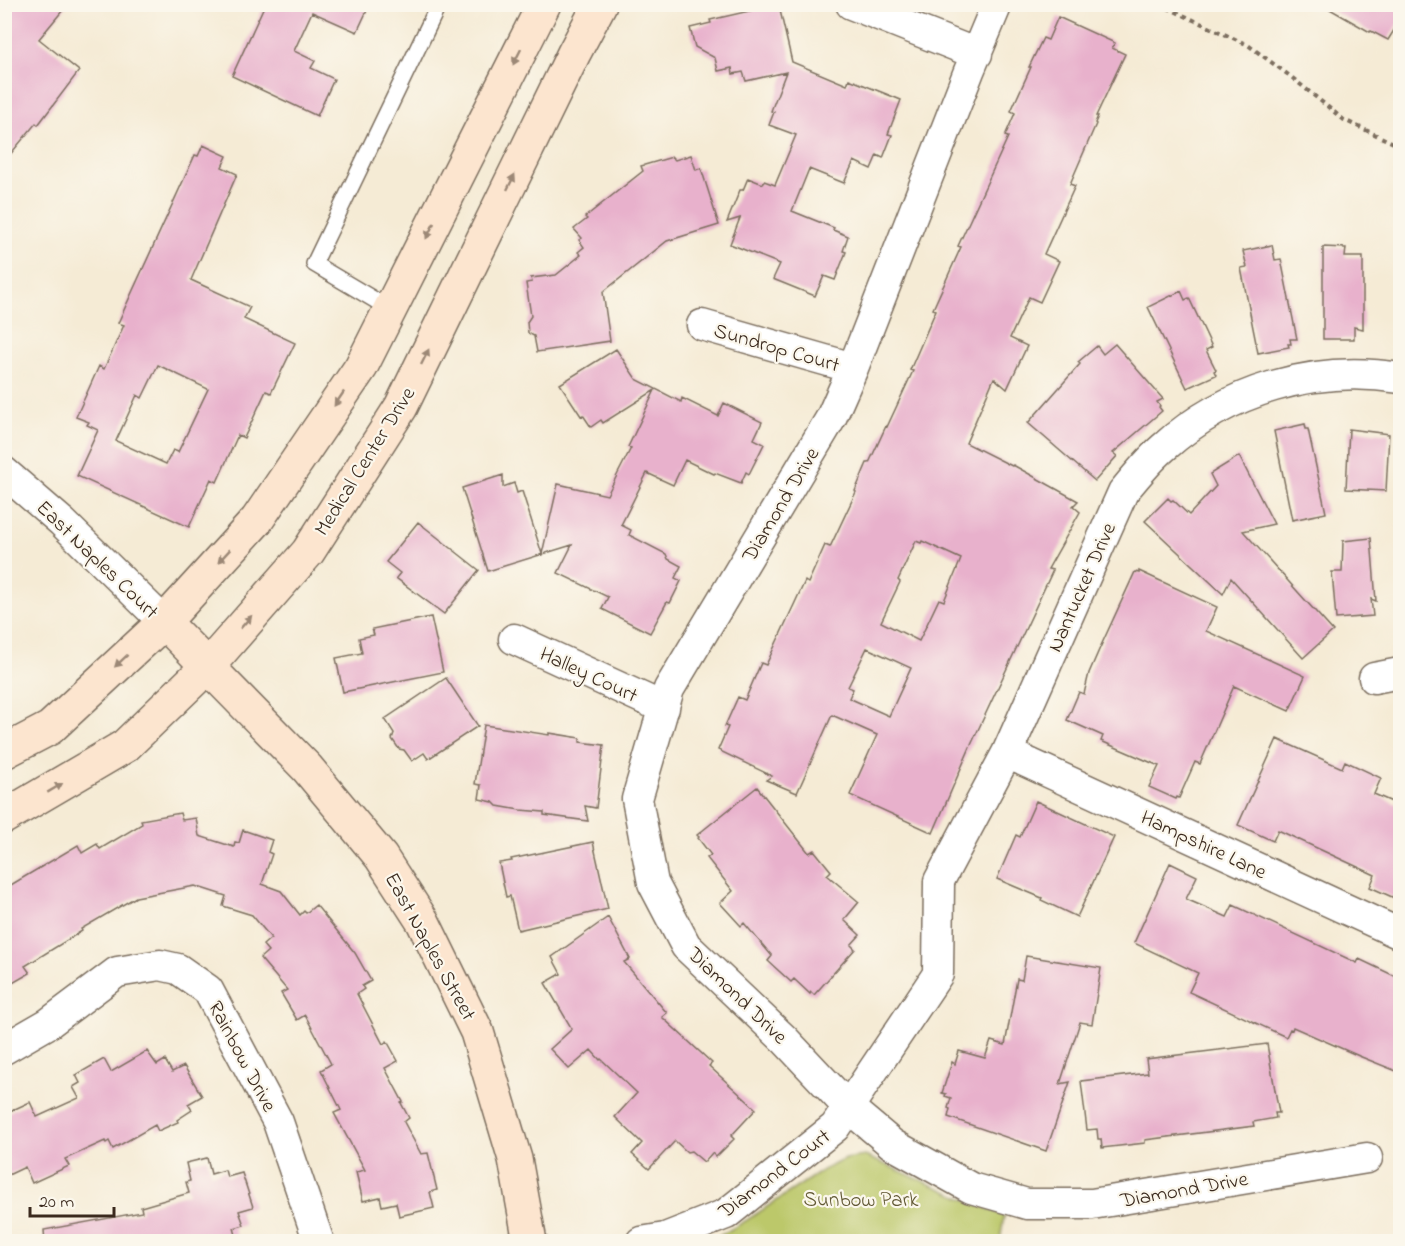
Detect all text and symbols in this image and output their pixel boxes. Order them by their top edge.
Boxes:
one-way arrow [513,48,522,65]
one-way arrow [505,173,515,191]
one-way arrow [425,222,434,239]
street label: Sundrop Court [710,317,843,381]
one-way arrow [421,349,430,366]
street label: Medical Center Drive [308,381,424,542]
one-way arrow [333,391,345,407]
street label: Diamond Drive [735,442,828,569]
street label: East Naples Court [29,494,165,627]
street label: Nantucket Drive [1041,518,1125,657]
one-way arrow [217,549,231,564]
one-way arrow [240,614,253,630]
street label: Halley Court [533,640,642,713]
one-way arrow [115,654,129,668]
one-way arrow [47,782,63,793]
street label: Hampshire Lane [1135,804,1272,888]
street label: East Naples Street [376,867,482,1026]
street label: Diamond Drive [679,940,794,1052]
street label: Rainbow Drive [199,996,283,1118]
street label: Diamond Court [712,1123,837,1227]
street label: Diamond Drive [1117,1165,1251,1217]
scale bar [30,1180,114,1218]
park label: Sunbow Park [804,1186,919,1216]
text: 20 m [39,1190,74,1216]

